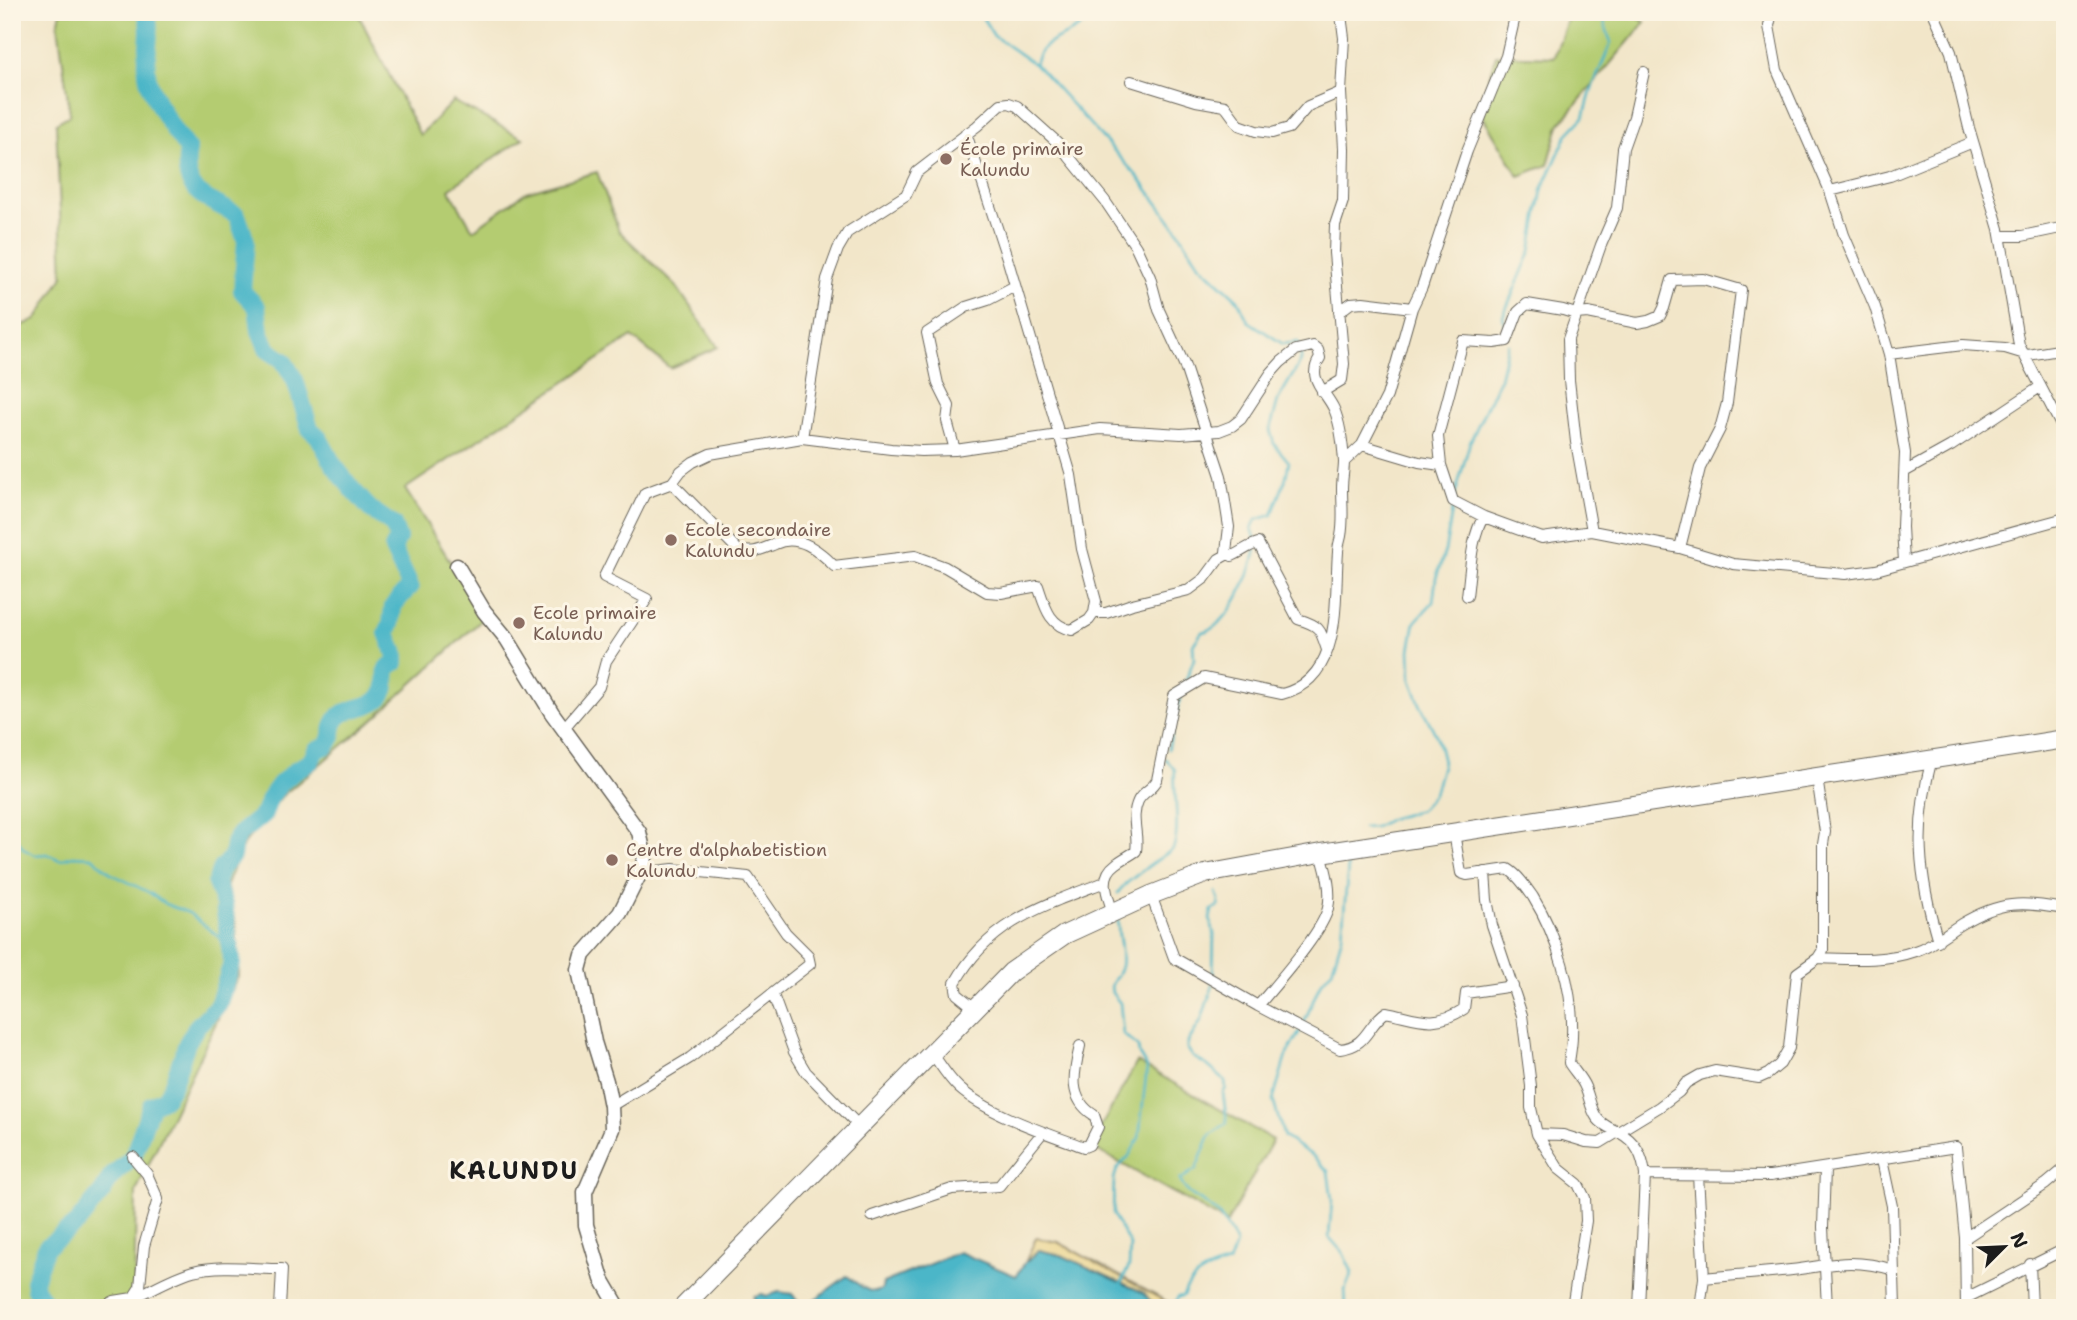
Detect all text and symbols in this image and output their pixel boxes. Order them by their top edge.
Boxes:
place label: École primaire Kalundu [960,137,1084,182]
marker: École primaire Kalundu [938,151,954,167]
place label: Ecole secondaire Kalundu [685,518,831,563]
marker: Ecole secondaire Kalundu [663,532,679,548]
place label: Ecole primaire Kalundu [533,601,657,646]
marker: Ecole primaire Kalundu [511,615,527,631]
place label: Centre d'alphabetistion Kalundu [626,838,827,883]
marker: Centre d'alphabetistion Kalundu [604,852,620,868]
district label: KALUNDU [449,1155,579,1187]
north arrow [1968,1212,2038,1282]
text: N [2005,1228,2034,1252]

